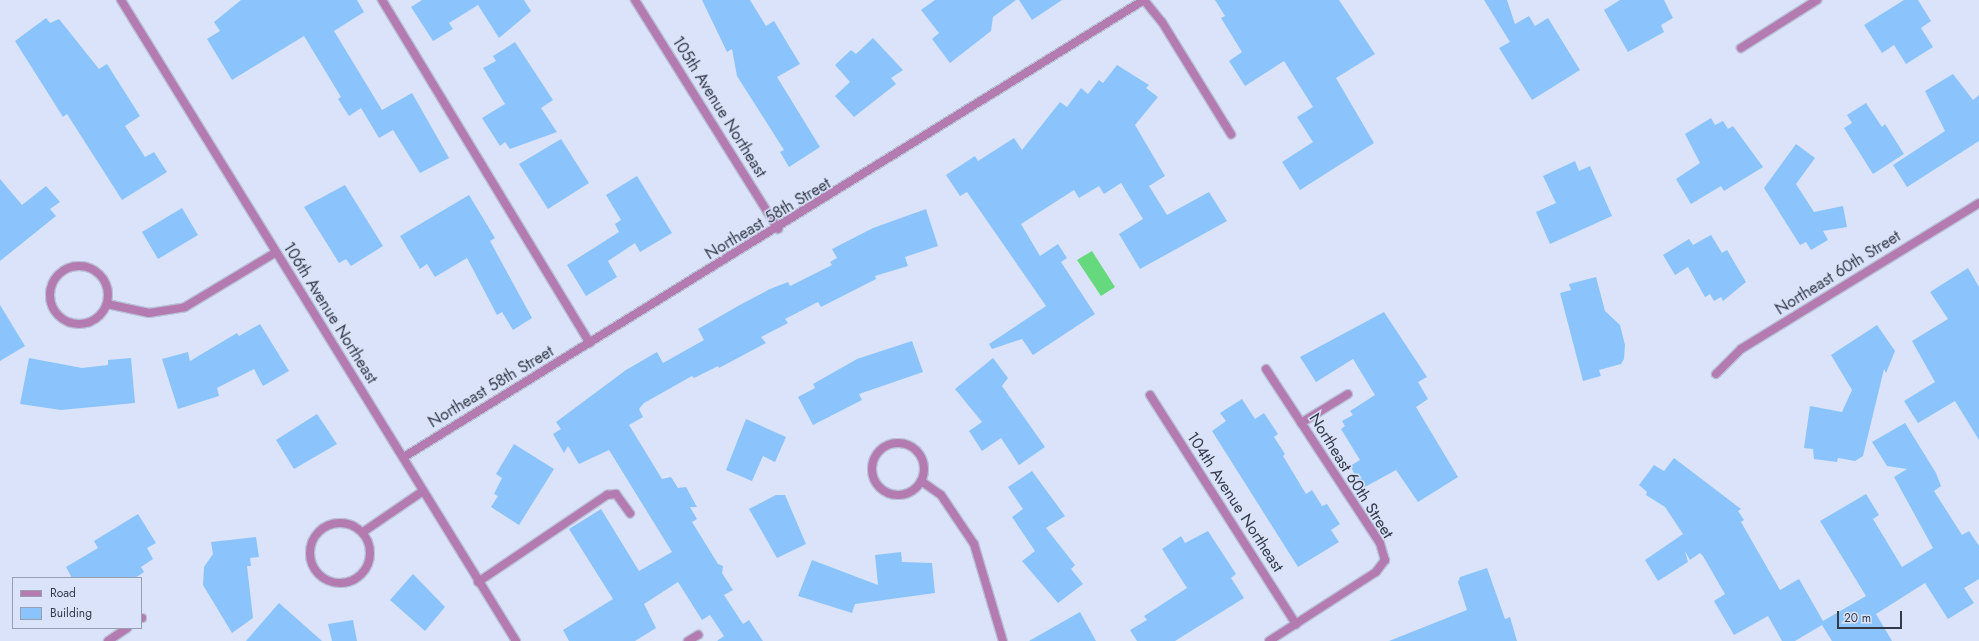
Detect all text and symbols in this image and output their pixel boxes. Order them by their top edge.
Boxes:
street label: 105th Avenue Northeast [668,33,770,181]
street label: Northeast 58th Street [702,174,834,264]
street label: Northeast 60th Street [1772,227,1904,319]
street label: 106th Avenue Northeast [279,239,381,387]
street label: Northeast 58th Street [425,342,557,432]
street label: Northeast 60th Street [1305,410,1397,542]
street label: 104th Avenue Northeast [1183,428,1287,576]
legend [12,577,142,629]
text: Road [50,584,76,602]
scale bar [1839,603,1904,629]
text: Building [50,604,92,622]
text: 20 m [1844,609,1871,627]

